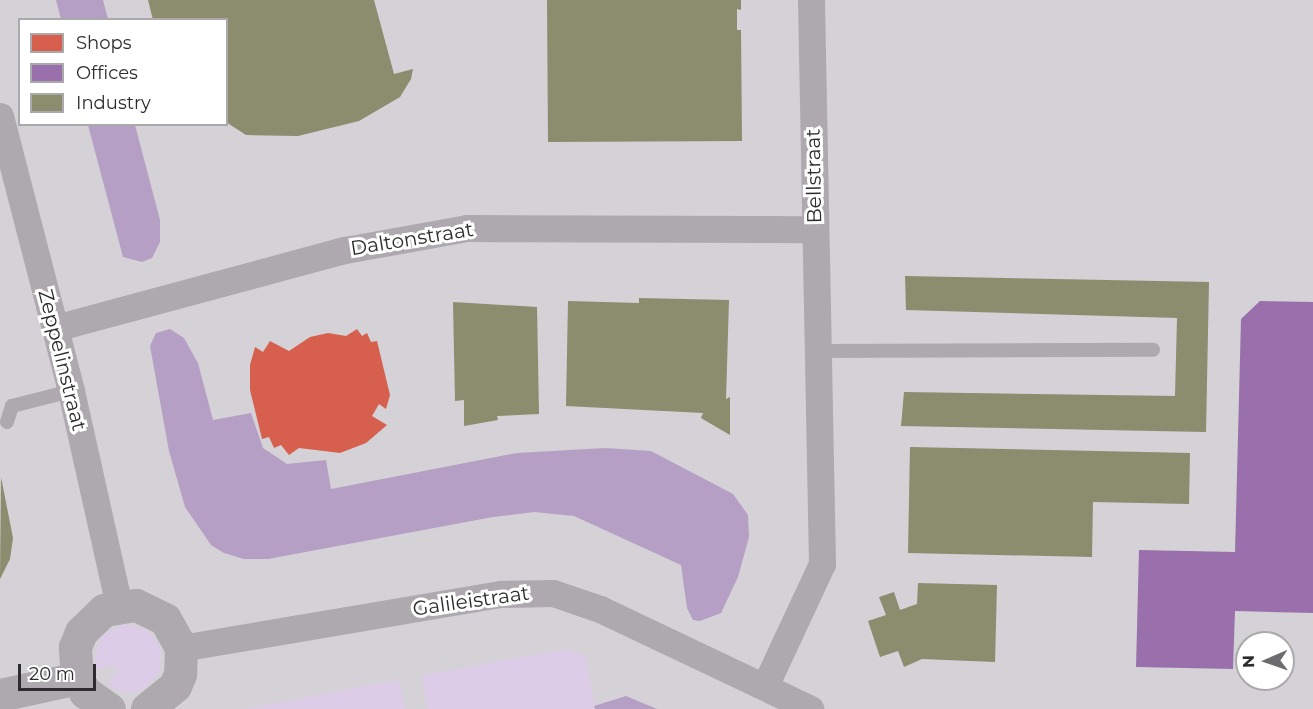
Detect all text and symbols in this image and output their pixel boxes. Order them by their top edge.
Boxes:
legend [18,18,228,126]
text: Shops [76,32,132,54]
text: Offices [76,62,138,84]
text: Industry [76,92,151,114]
street label: Bellstraat [801,128,827,224]
street label: Daltonstraat [349,217,475,261]
street label: Zeppelinstraat [33,287,91,433]
street label: Galileistraat [411,581,531,621]
north arrow [1235,631,1295,691]
scale bar [21,652,99,690]
text: N [1239,655,1258,668]
text: 20 m [29,663,75,685]

